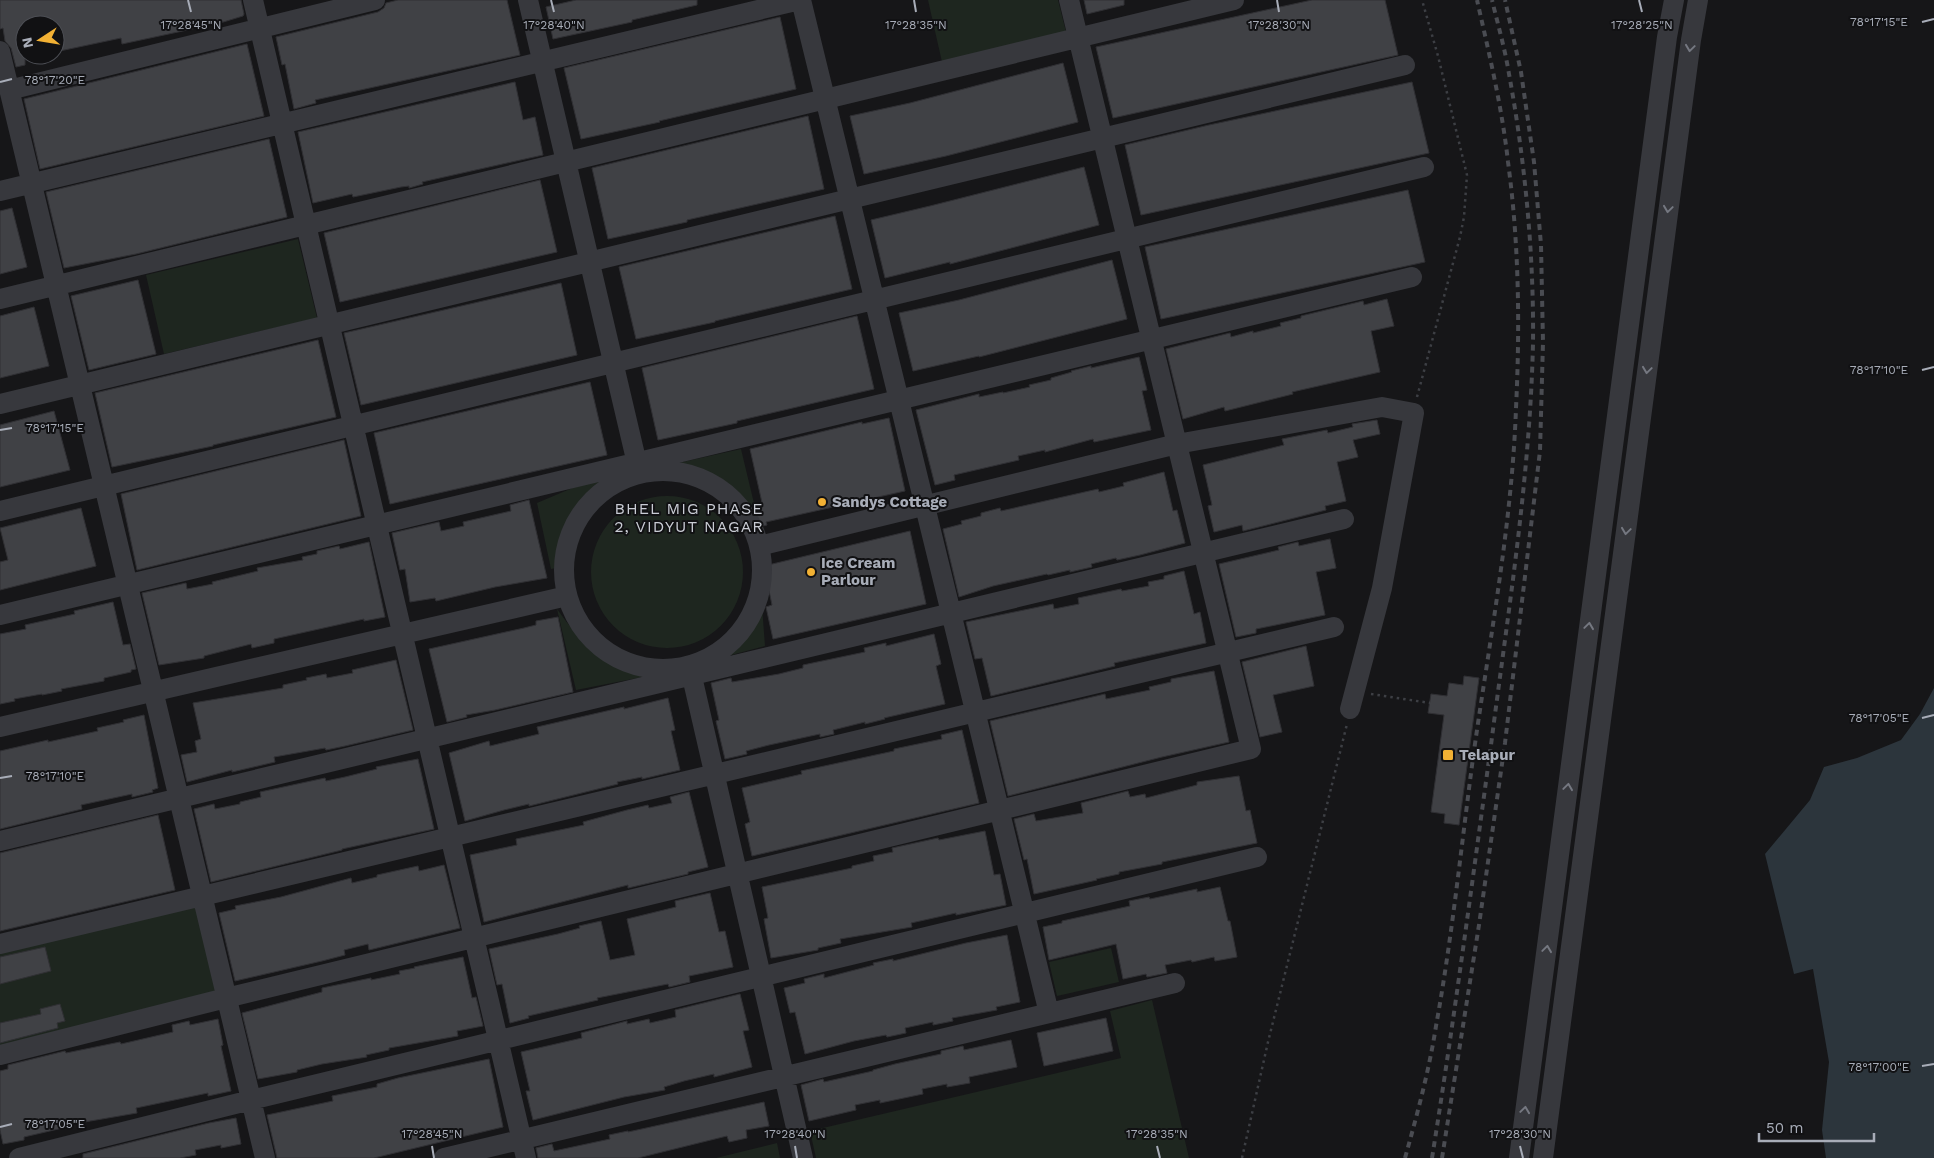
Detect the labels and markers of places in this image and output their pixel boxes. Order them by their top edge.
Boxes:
place label: Sandys Cottage [832,493,948,511]
marker: Sandys Cottage [816,496,828,508]
place label: Ice Cream Parlour [821,554,895,589]
marker: Ice Cream Parlour [805,566,817,578]
place label: Telapur [1459,746,1515,764]
marker: Telapur [1441,748,1455,762]

